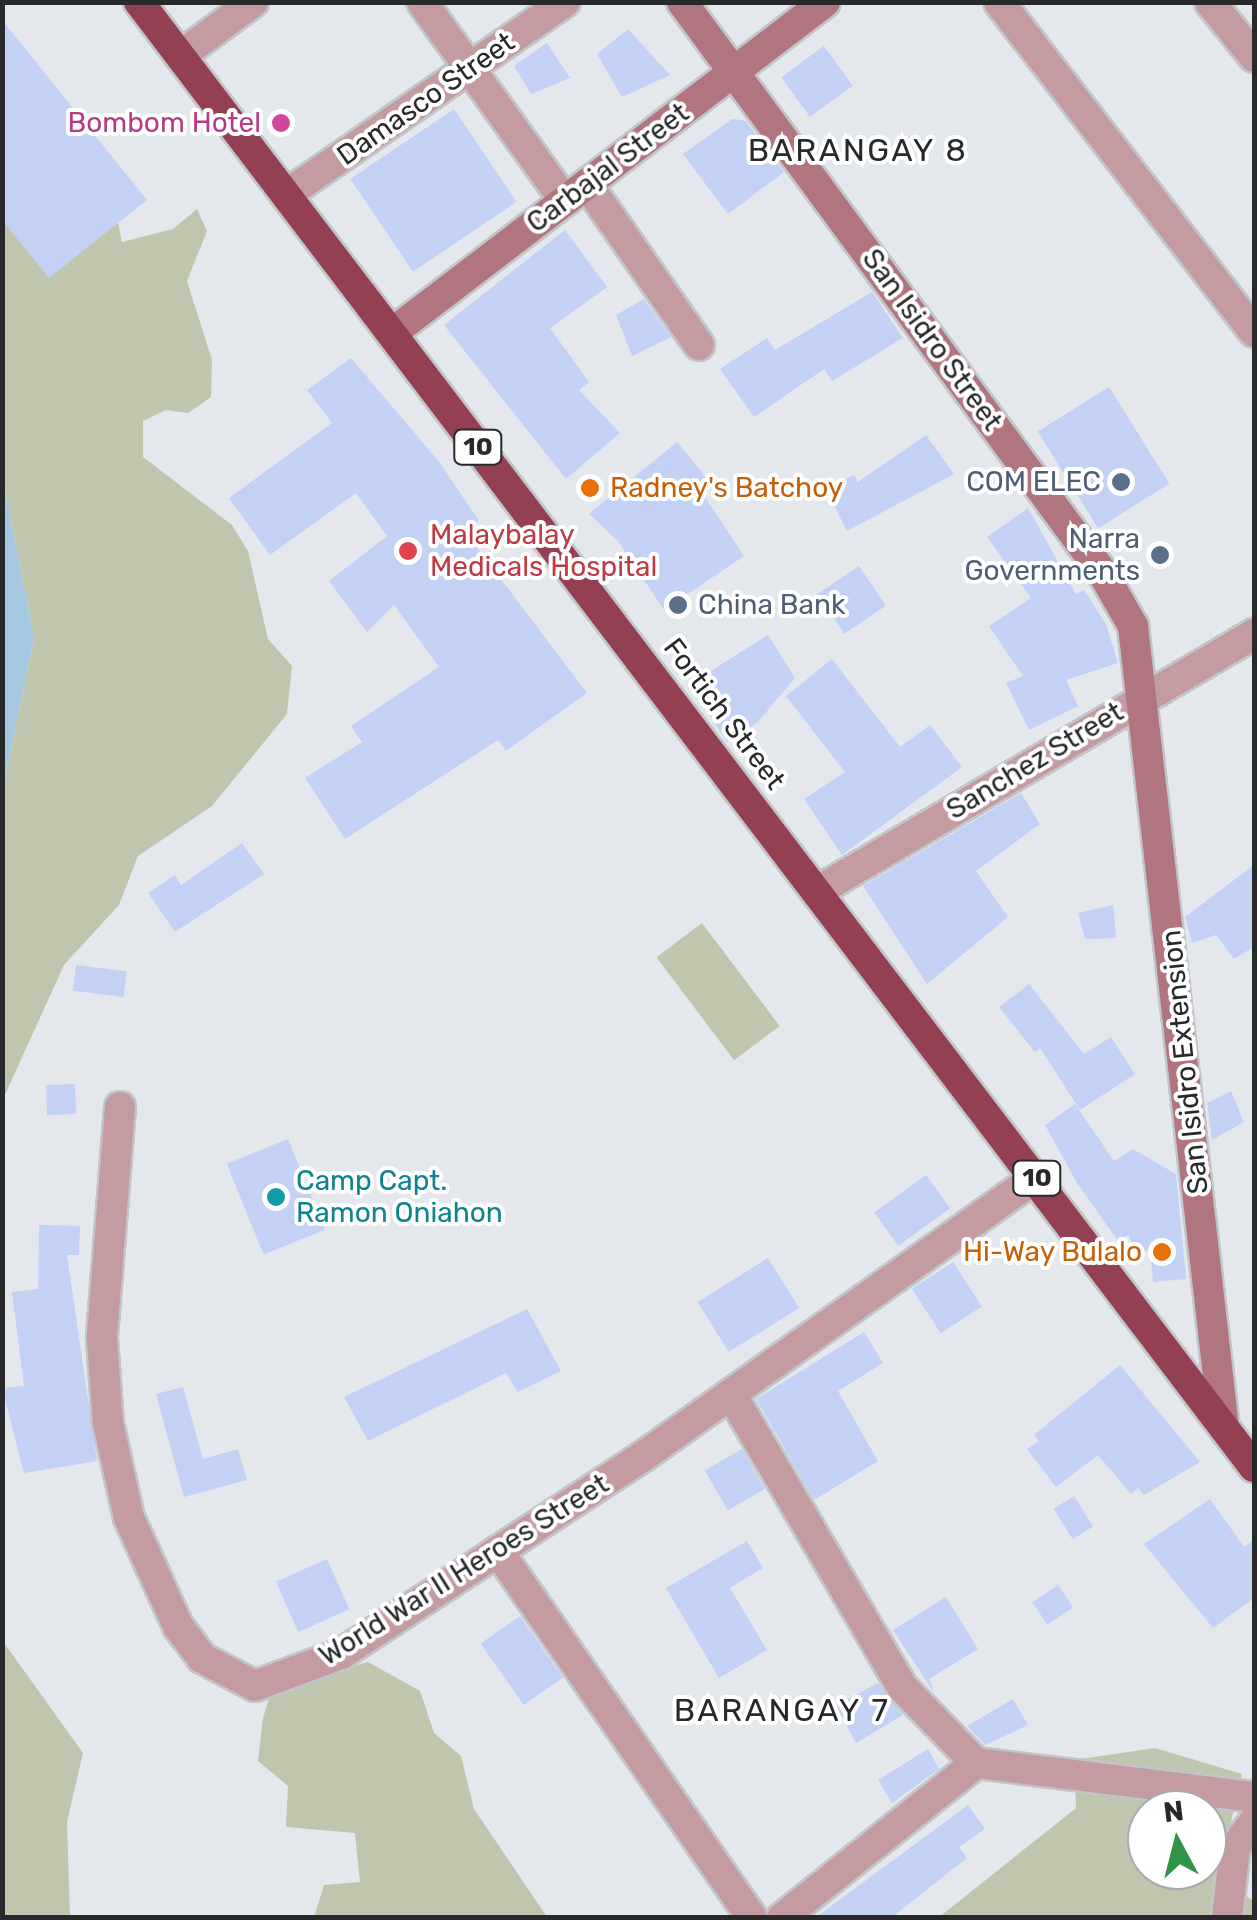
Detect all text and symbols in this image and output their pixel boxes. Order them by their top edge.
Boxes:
street label: Damasco Street [331,25,521,173]
street label: Carbajal Street [520,96,696,240]
place label: Bombom Hotel [67,106,261,140]
marker: Bombom Hotel [270,112,292,134]
district label: BARANGAY 8 [747,131,969,169]
street label: San Isidro Street [855,243,1009,437]
road number: 10 [453,427,503,467]
place label: COM ELEC [966,465,1101,499]
place label: Radney's Batchoy [610,471,843,505]
marker: COM ELEC [1110,471,1132,493]
marker: Radney's Batchoy [579,477,601,499]
place label: Malaybalay Medicals Hospital [430,518,657,584]
place label: Narra Governments [965,522,1140,588]
marker: Malaybalay Medicals Hospital [395,538,421,564]
marker: Narra Governments [1149,544,1171,566]
place label: China Bank [698,588,845,622]
marker: China Bank [667,594,689,616]
street label: Fortich Street [656,632,792,796]
street label: Sanchez Street [941,695,1129,827]
street label: San Isidro Extension [1154,928,1216,1196]
road number: 10 [1012,1158,1062,1198]
place label: Camp Capt. Ramon Oniahon [296,1164,503,1230]
marker: Camp Capt. Ramon Oniahon [265,1186,287,1208]
place label: Hi-Way Bulalo [962,1235,1142,1269]
marker: Hi-Way Bulalo [1151,1241,1173,1263]
street label: World War II Heroes Street [313,1467,615,1673]
district label: BARANGAY 7 [673,1691,891,1729]
north arrow [1127,1790,1227,1890]
text: N [1162,1794,1186,1829]

